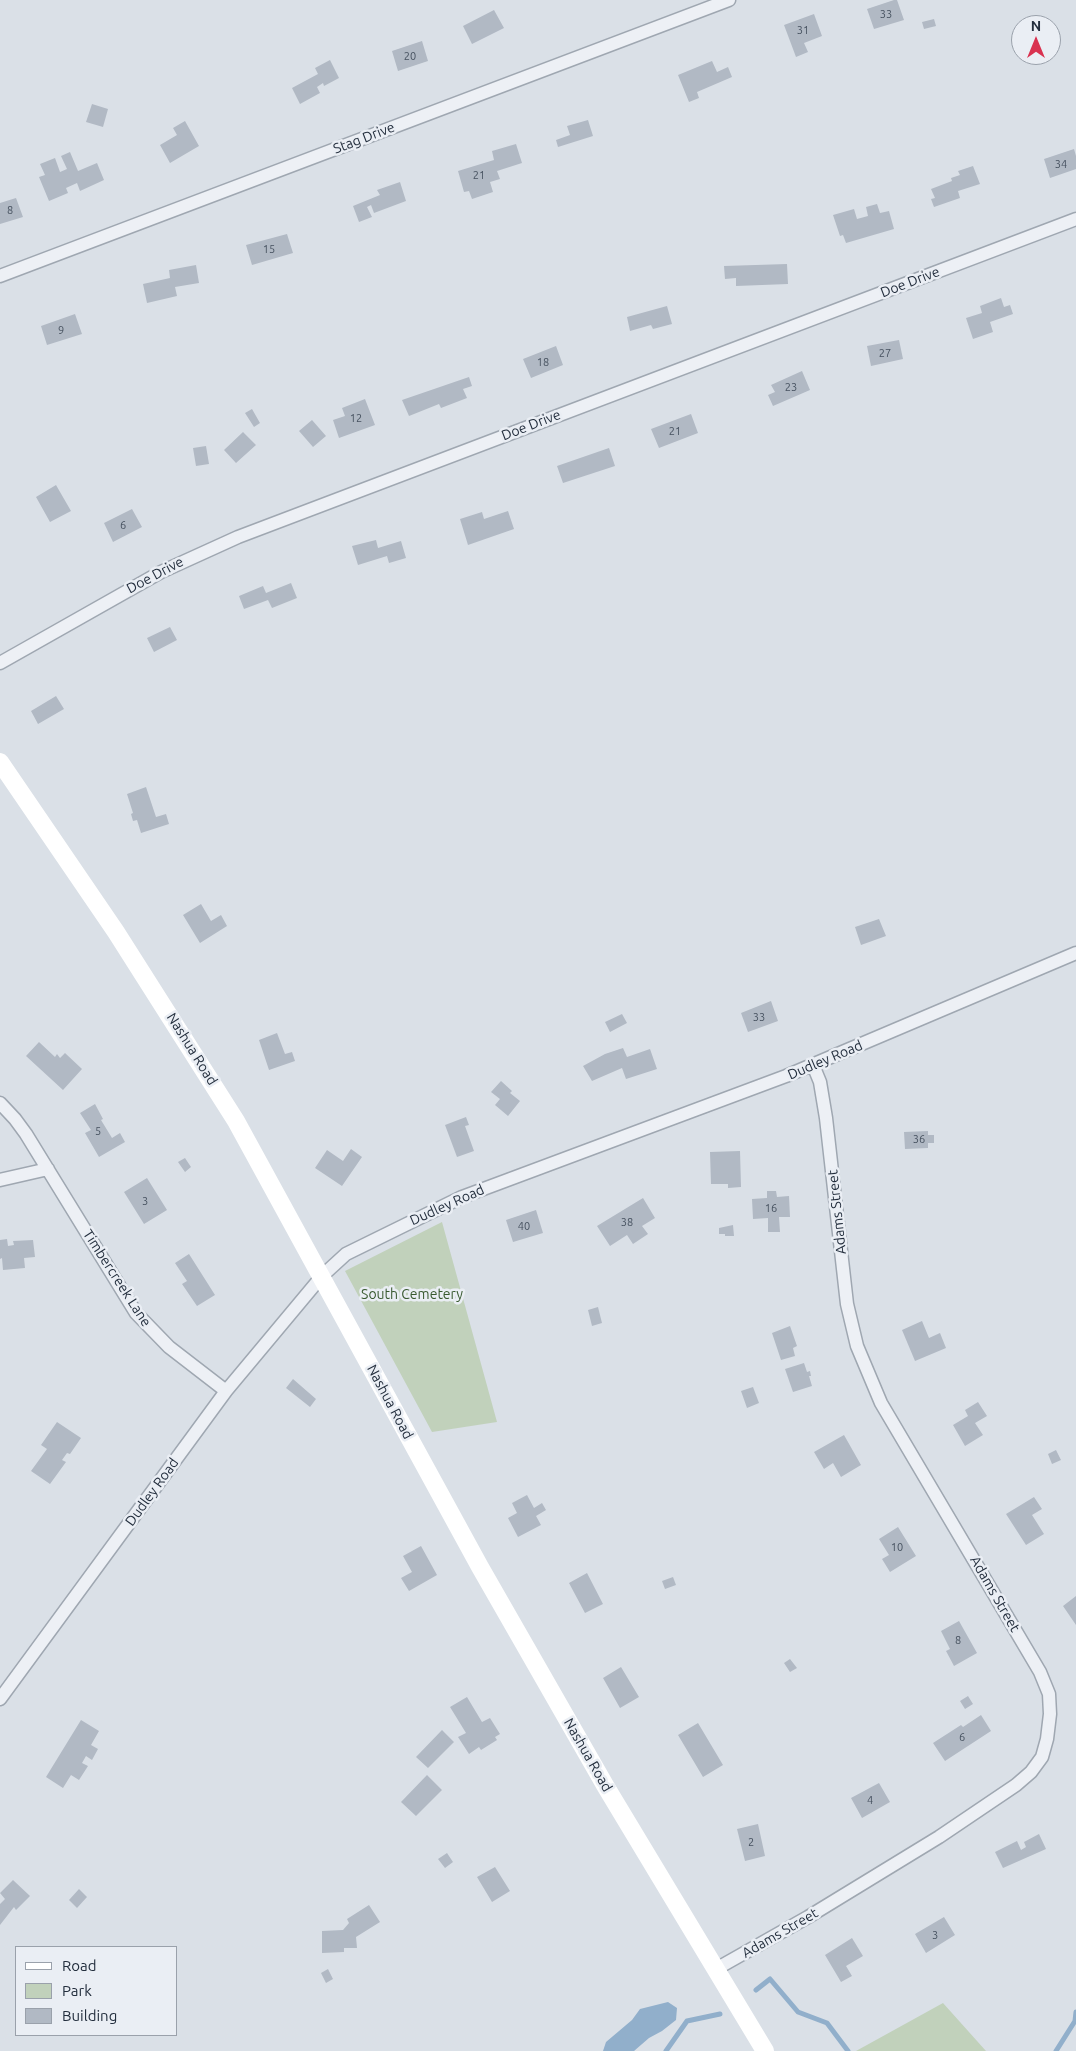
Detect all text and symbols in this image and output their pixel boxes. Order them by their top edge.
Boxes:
house number: 33 [880,7,892,21]
north arrow [1011,15,1061,65]
text: N [1031,18,1041,34]
house number: 31 [797,23,809,37]
house number: 20 [404,49,416,63]
street label: Stag Drive [331,119,397,157]
house number: 34 [1055,157,1067,171]
house number: 21 [473,168,485,182]
house number: 8 [7,203,13,217]
house number: 15 [263,242,275,256]
street label: Doe Drive [878,263,942,301]
house number: 9 [58,323,64,337]
house number: 27 [879,346,891,360]
house number: 18 [537,355,549,369]
house number: 23 [785,380,797,394]
street label: Doe Drive [499,406,563,444]
house number: 12 [350,411,362,425]
house number: 21 [669,424,681,438]
house number: 6 [120,518,126,532]
street label: Doe Drive [124,553,186,597]
street label: Nashua Road [163,1010,221,1088]
house number: 33 [753,1010,765,1024]
street label: Dudley Road [785,1037,865,1083]
house number: 5 [95,1124,101,1138]
house number: 36 [913,1132,925,1146]
street label: Adams Street [824,1169,850,1255]
street label: Dudley Road [407,1181,487,1229]
house number: 3 [142,1194,148,1208]
house number: 16 [765,1201,777,1215]
house number: 38 [621,1215,633,1229]
house number: 40 [518,1219,530,1233]
street label: Timbercreek Lane [79,1226,155,1330]
park label: South Cemetery [361,1286,463,1302]
street label: Nashua Road [363,1362,417,1442]
street label: Dudley Road [122,1455,182,1529]
house number: 10 [891,1540,903,1554]
street label: Adams Street [966,1553,1024,1635]
house number: 8 [955,1633,961,1647]
street label: Nashua Road [560,1715,616,1795]
house number: 6 [959,1730,965,1744]
house number: 4 [867,1793,873,1807]
house number: 2 [748,1835,754,1849]
street label: Adams Street [739,1904,821,1962]
house number: 3 [932,1928,938,1942]
legend [15,1946,178,2036]
text: Road [62,1957,97,1974]
text: Park [62,1982,92,1999]
text: Building [62,2007,117,2024]

